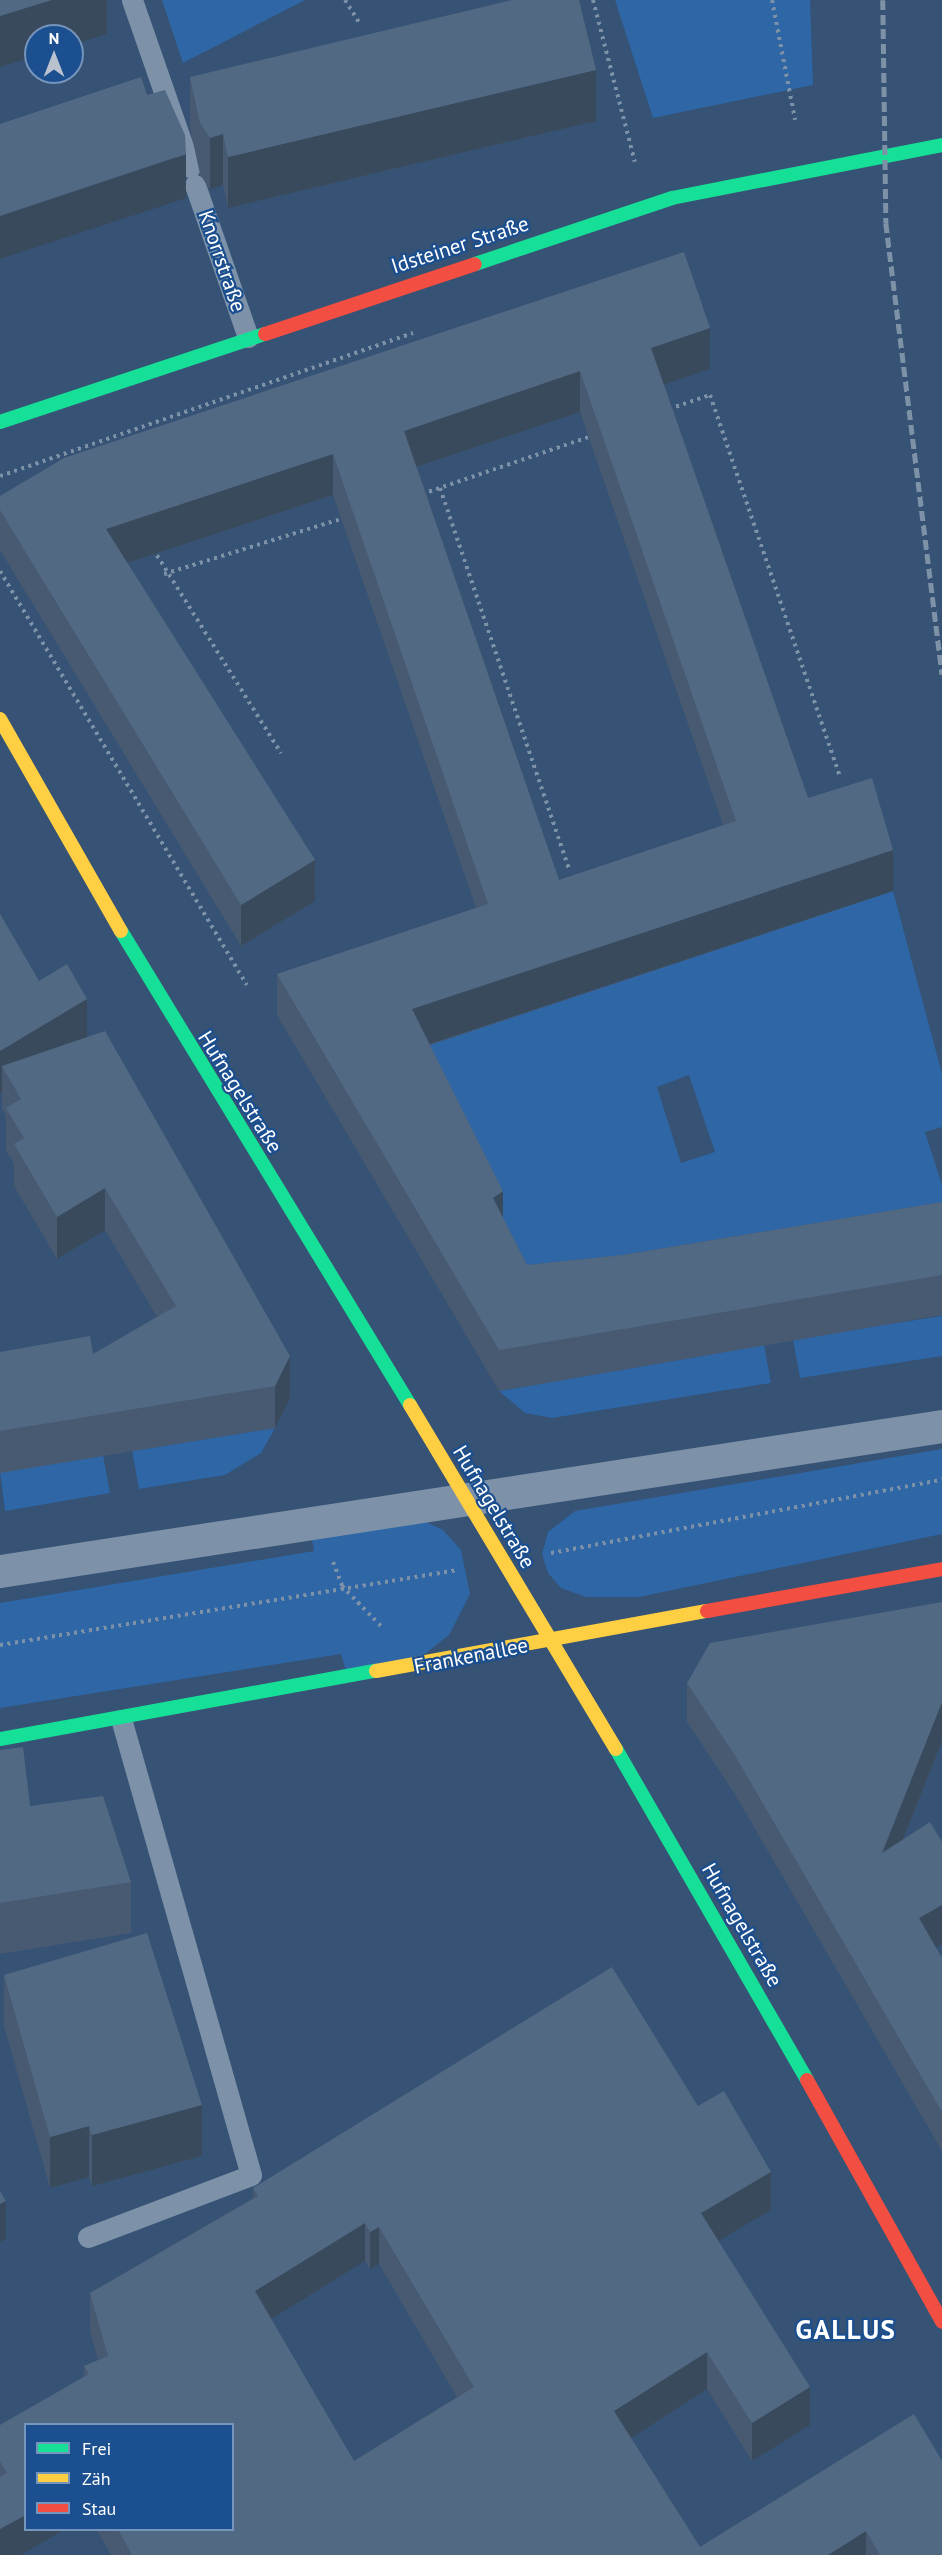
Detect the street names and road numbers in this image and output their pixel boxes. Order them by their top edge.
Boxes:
street label: Knorrstraße [193,207,251,315]
street label: Idsteiner Straße [388,211,532,279]
street label: Hufnagelstraße [193,1026,287,1158]
street label: Hufnagelstraße [447,1441,541,1573]
street label: Frankenallee [412,1633,530,1679]
street label: Hufnagelstraße [696,1859,788,1991]

